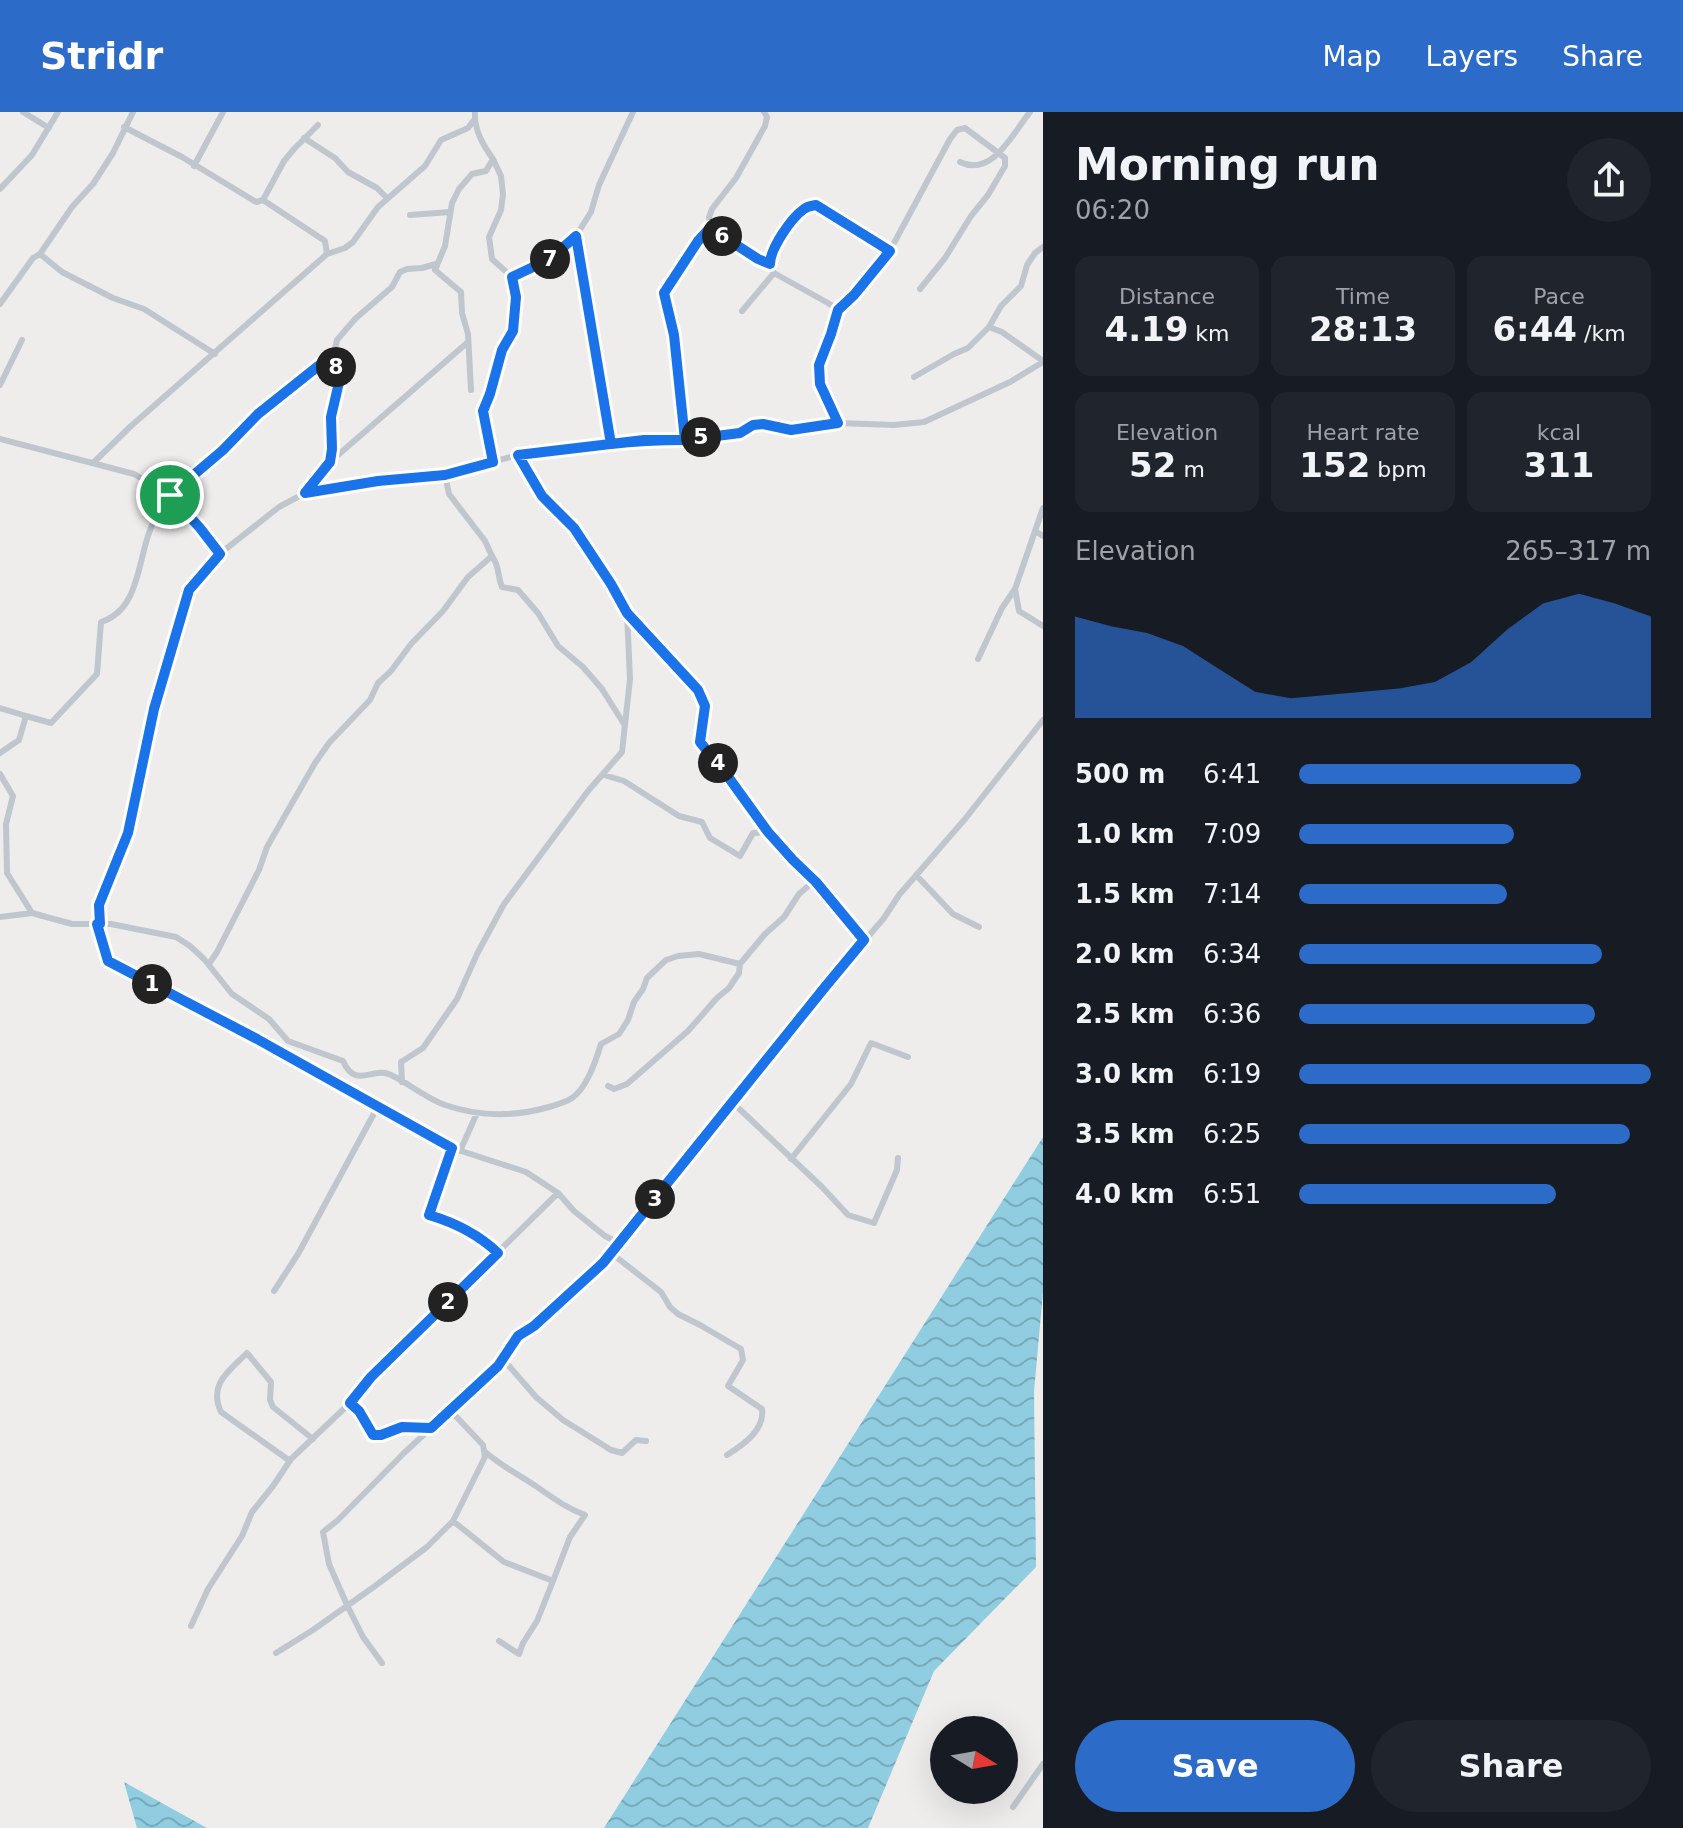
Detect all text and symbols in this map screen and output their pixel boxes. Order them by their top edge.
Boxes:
text: Stridr [40,34,163,78]
text: Map [1322,40,1382,73]
text: Layers [1426,40,1518,73]
text: Share [1562,40,1643,73]
button: share [1567,138,1651,222]
text: Morning run [1075,139,1380,190]
text: 06:20 [1075,195,1150,225]
pin: 6 [702,216,742,256]
text: 6 [714,223,730,248]
pin: 7 [530,239,570,279]
text: 7 [542,246,558,271]
text: Distance [1119,284,1215,309]
text: Time [1336,284,1390,309]
text: Pace [1533,284,1585,309]
text: 4.19 [1104,309,1188,349]
text: 28:13 [1309,309,1417,349]
text: 6:44 [1492,309,1577,349]
text: km [1188,321,1230,346]
text: /km [1577,321,1626,346]
pin: 8 [316,347,356,387]
text: 8 [328,354,344,379]
pin: 5 [681,417,721,457]
text: Elevation [1116,420,1218,445]
text: Heart rate [1307,420,1419,445]
text: kcal [1537,420,1581,445]
text: 5 [693,424,709,449]
text: 52 [1129,445,1176,485]
text: 152 [1299,445,1370,485]
text: 311 [1524,445,1594,485]
text: m [1176,457,1205,482]
text: bpm [1370,457,1427,482]
pin [136,461,204,529]
icon: arrive [148,473,192,517]
text: Elevation [1075,536,1196,566]
text: 265–317 m [1505,536,1651,566]
pin: 4 [698,743,738,783]
text: 4 [710,750,726,775]
text: 500 m [1075,759,1165,789]
text: 6:41 [1203,759,1261,789]
text: 1.0 km [1075,819,1175,849]
text: 7:09 [1203,819,1261,849]
text: 1.5 km [1075,879,1175,909]
text: 7:14 [1203,879,1261,909]
text: 2.0 km [1075,939,1175,969]
text: 6:34 [1203,939,1261,969]
pin: 1 [132,964,172,1004]
text: 1 [144,971,160,996]
text: 2.5 km [1075,999,1175,1029]
text: 6:36 [1203,999,1261,1029]
text: 3.0 km [1075,1059,1175,1089]
text: 6:19 [1203,1059,1261,1089]
text: 3.5 km [1075,1119,1175,1149]
text: 6:25 [1203,1119,1261,1149]
pin: 3 [635,1179,675,1219]
text: 4.0 km [1075,1179,1175,1209]
text: 6:51 [1203,1179,1261,1209]
text: 3 [647,1186,663,1211]
pin: 2 [428,1282,468,1322]
text: 2 [440,1289,456,1314]
north arrow [930,1716,1018,1804]
map controls [930,1716,1018,1804]
button: Save [1075,1720,1355,1812]
button: Share [1371,1720,1651,1812]

